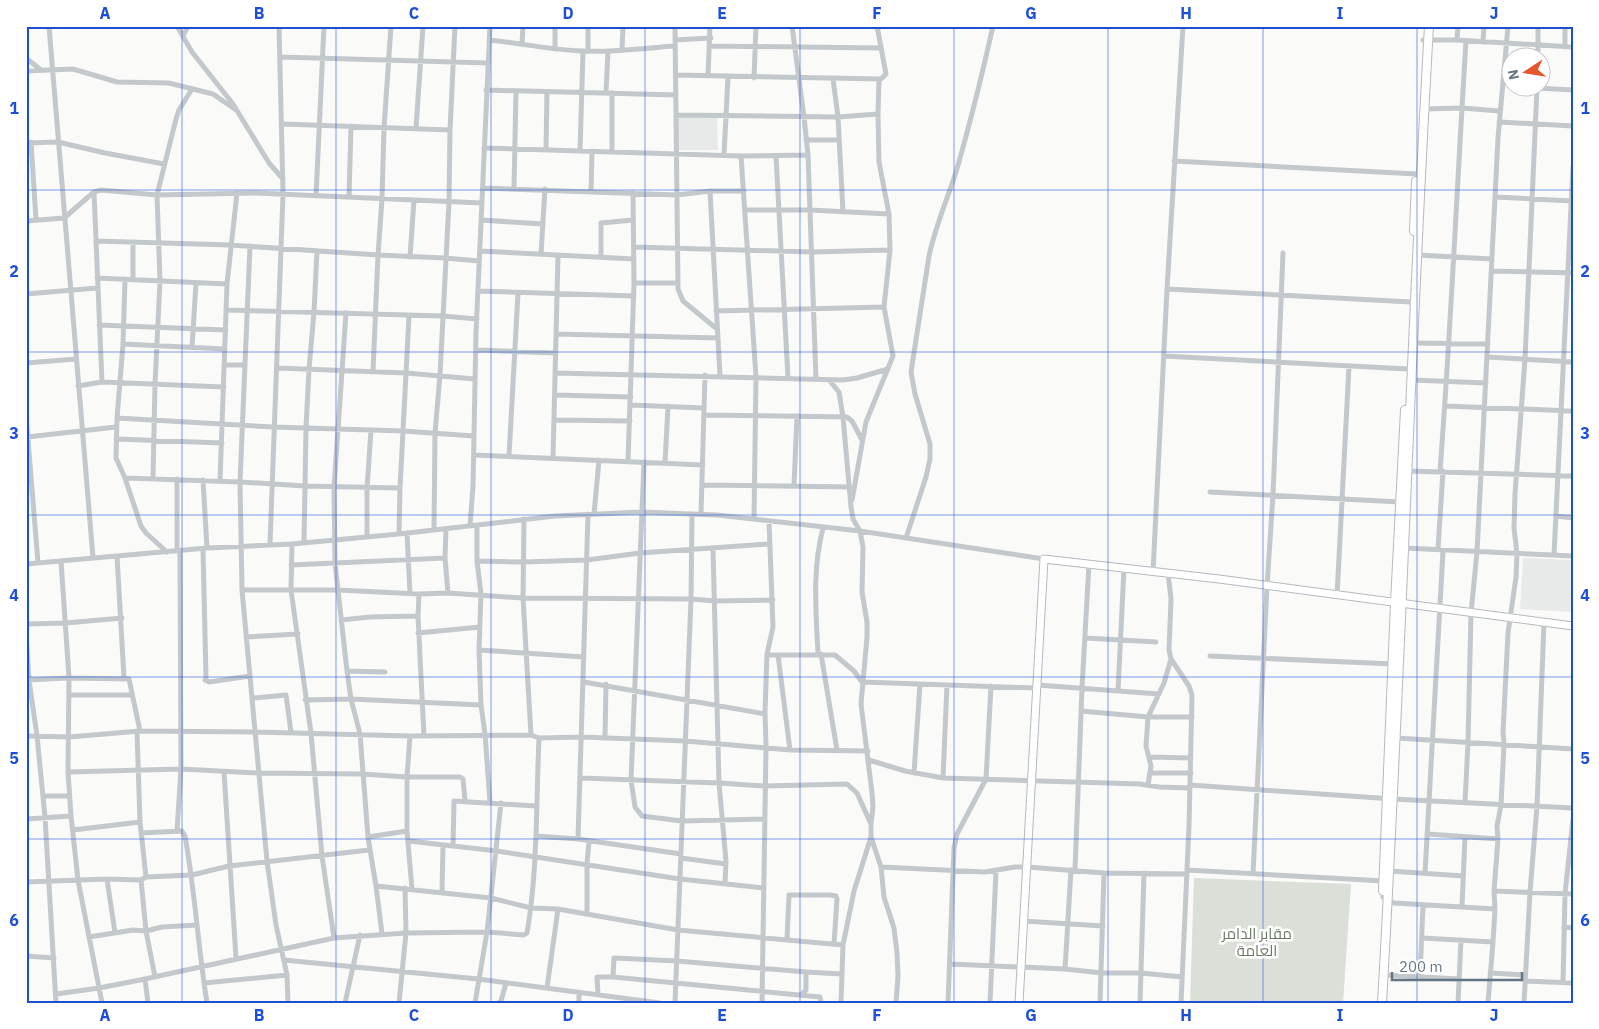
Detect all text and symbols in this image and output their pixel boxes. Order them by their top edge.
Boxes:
text: A [100,3,111,23]
text: B [254,3,265,23]
text: C [409,3,419,23]
text: D [562,3,574,23]
text: E [717,3,727,23]
text: F [872,3,882,23]
text: G [1025,3,1037,23]
text: H [1180,3,1192,23]
text: I [1337,3,1344,23]
text: J [1490,3,1498,23]
north arrow [1502,48,1552,98]
text: N [1503,68,1523,82]
text: 1 [9,98,19,118]
text: 1 [1580,98,1590,118]
text: 2 [9,261,19,281]
text: 2 [1580,261,1590,281]
text: 3 [9,423,19,443]
text: 3 [1580,423,1590,443]
text: 4 [9,585,19,605]
text: 4 [1580,585,1590,605]
text: 5 [9,748,19,768]
text: 5 [1580,748,1590,768]
text: 6 [9,910,19,930]
text: 6 [1580,910,1590,930]
park label: مقابر الدامر العامة [1221,924,1292,960]
scale bar [1392,949,1522,981]
text: 200 m [1399,957,1443,976]
text: A [100,1005,111,1025]
text: B [254,1005,265,1025]
text: C [409,1005,419,1025]
text: D [562,1005,574,1025]
text: E [717,1005,727,1025]
text: F [872,1005,882,1025]
text: G [1025,1005,1037,1025]
text: H [1180,1005,1192,1025]
text: I [1337,1005,1344,1025]
text: J [1490,1005,1498,1025]

